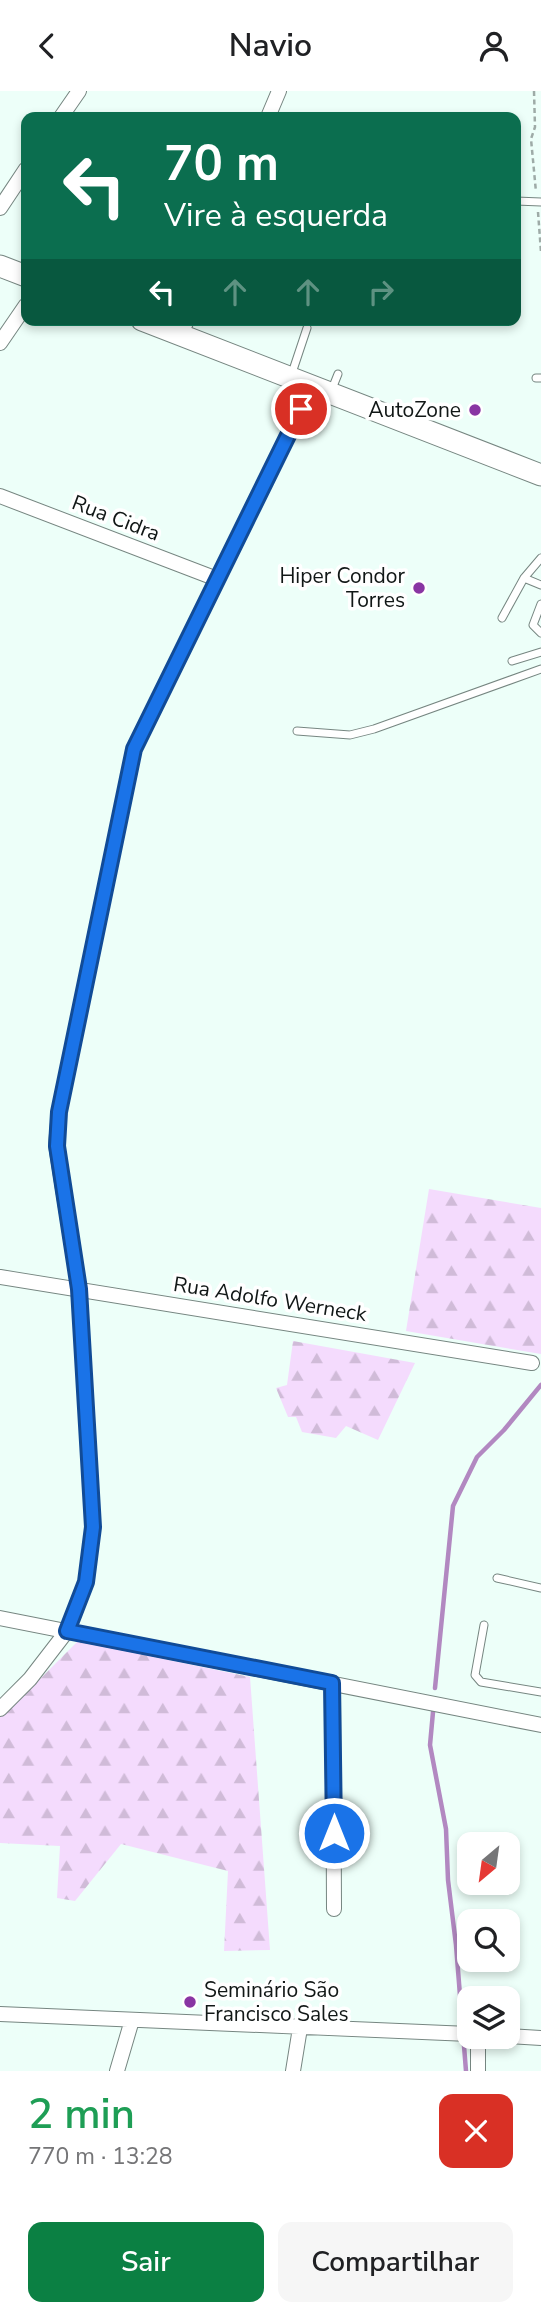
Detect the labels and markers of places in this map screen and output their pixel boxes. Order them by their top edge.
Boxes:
pin [271,379,331,439]
place label: AutoZone [368,396,461,424]
marker: AutoZone [467,402,483,418]
place label: Hiper Condor Torres [279,562,405,614]
marker: Hiper Condor Torres [411,580,427,596]
place label: Seminário São Francisco Sales [204,1976,348,2028]
marker: Seminário São Francisco Sales [182,1994,198,2010]

